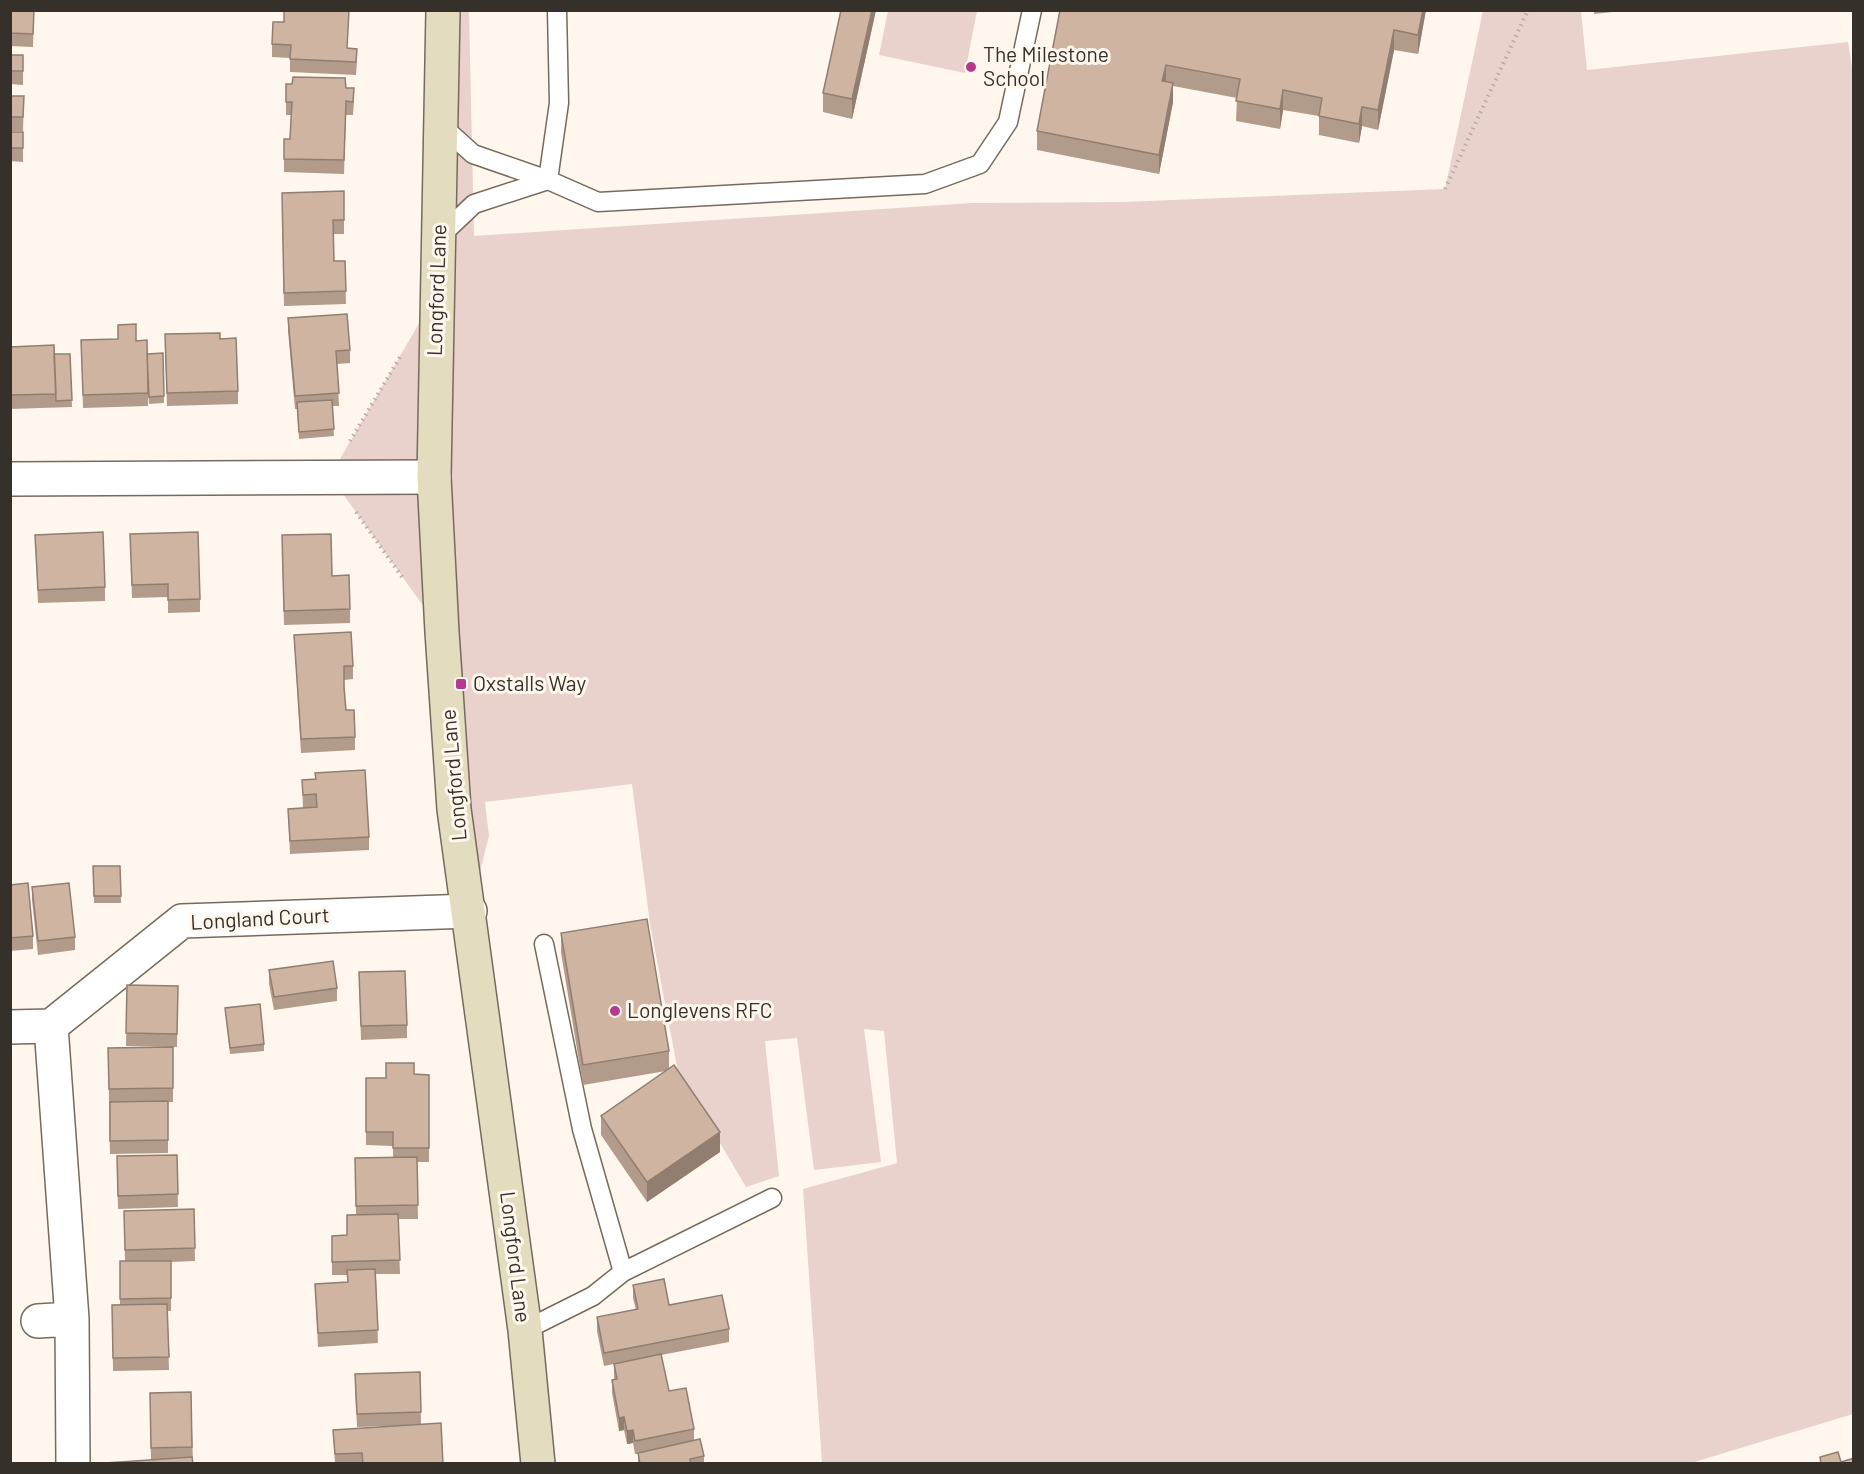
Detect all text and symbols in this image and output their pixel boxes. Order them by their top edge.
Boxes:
place label: The Milestone School [983,41,1109,90]
marker: The Milestone School [964,60,978,74]
street label: Longford Lane [421,224,450,356]
place label: Oxstalls Way [473,670,586,695]
marker: Oxstalls Way [454,677,468,691]
street label: Longford Lane [434,708,471,842]
street label: Longland Court [190,901,330,934]
place label: Longlevens RFC [627,997,773,1022]
marker: Longlevens RFC [608,1004,622,1018]
street label: Longford Lane [496,1190,537,1324]

